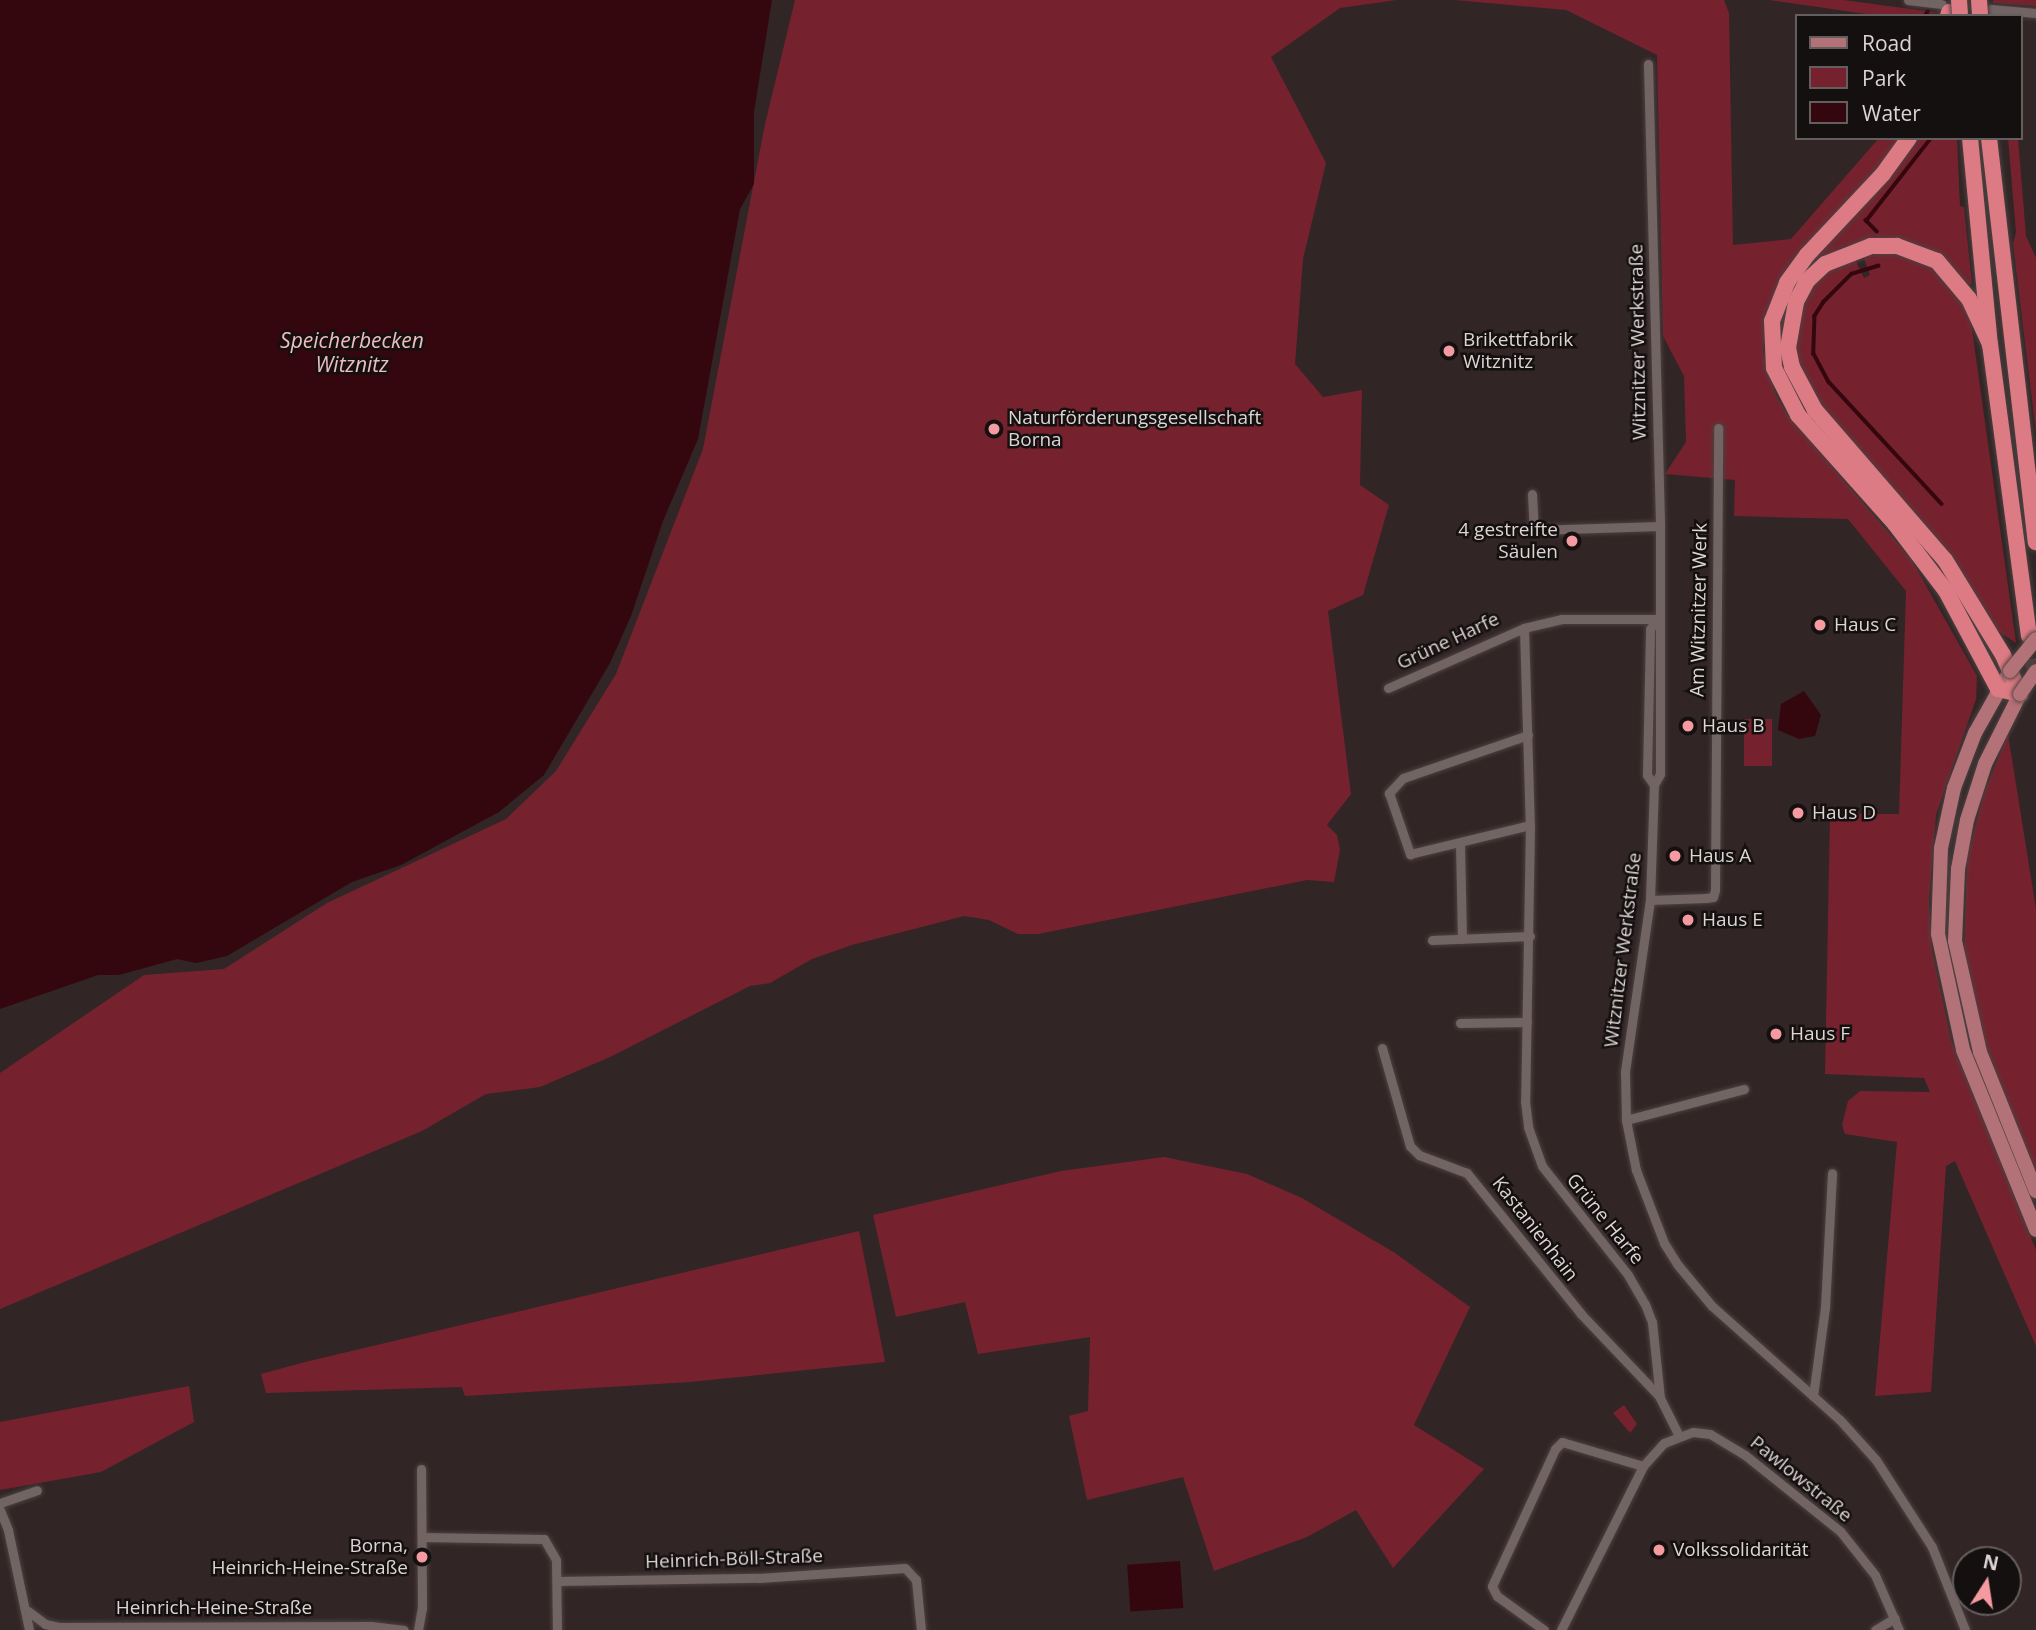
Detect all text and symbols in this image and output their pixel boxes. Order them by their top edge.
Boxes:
legend [1794,14,2022,140]
text: Road [1862,29,1912,57]
text: Park [1862,64,1906,92]
text: Water [1862,99,1921,127]
street label: Witznitzer Werkstraße [1625,244,1651,440]
water label: Speicherbecken Witznitz [280,327,424,377]
place label: Brikettfabrik Witznitz [1463,329,1573,373]
marker: Brikettfabrik Witznitz [1441,343,1457,359]
place label: Naturförderungsgesellschaft Borna [1008,407,1261,451]
marker: Naturförderungsgesellschaft Borna [986,421,1002,437]
place label: 4 gestreifte Säulen [1458,519,1558,563]
street label: Am Witznitzer Werk [1686,523,1712,697]
marker: 4 gestreifte Säulen [1564,533,1580,549]
street label: Grüne Harfe [1393,607,1503,675]
place label: Haus C [1834,614,1896,636]
marker: Haus C [1812,617,1828,633]
place label: Haus B [1702,715,1764,737]
marker: Haus B [1680,718,1696,734]
place label: Haus D [1812,802,1876,824]
marker: Haus D [1790,805,1806,821]
place label: Haus A [1689,845,1751,867]
marker: Haus A [1667,848,1683,864]
street label: Witznitzer Werkstraße [1600,851,1646,1049]
place label: Haus E [1702,909,1763,931]
marker: Haus E [1680,912,1696,928]
place label: Haus F [1790,1023,1850,1045]
marker: Haus F [1768,1026,1784,1042]
street label: Grüne Harfe [1562,1169,1648,1269]
street label: Kastanienhain [1487,1172,1583,1286]
street label: Pawlowstraße [1746,1431,1856,1527]
place label: Borna, Heinrich-Heine-Straße [212,1535,408,1579]
place label: Volkssolidarität [1673,1539,1809,1561]
marker: Volkssolidarität [1651,1542,1667,1558]
street label: Heinrich-Böll-Straße [645,1545,823,1573]
north arrow [1952,1546,2022,1616]
text: N [1981,1548,2001,1577]
marker: Borna, Heinrich-Heine-Straße [414,1549,430,1565]
street label: Heinrich-Heine-Straße [116,1597,312,1619]

